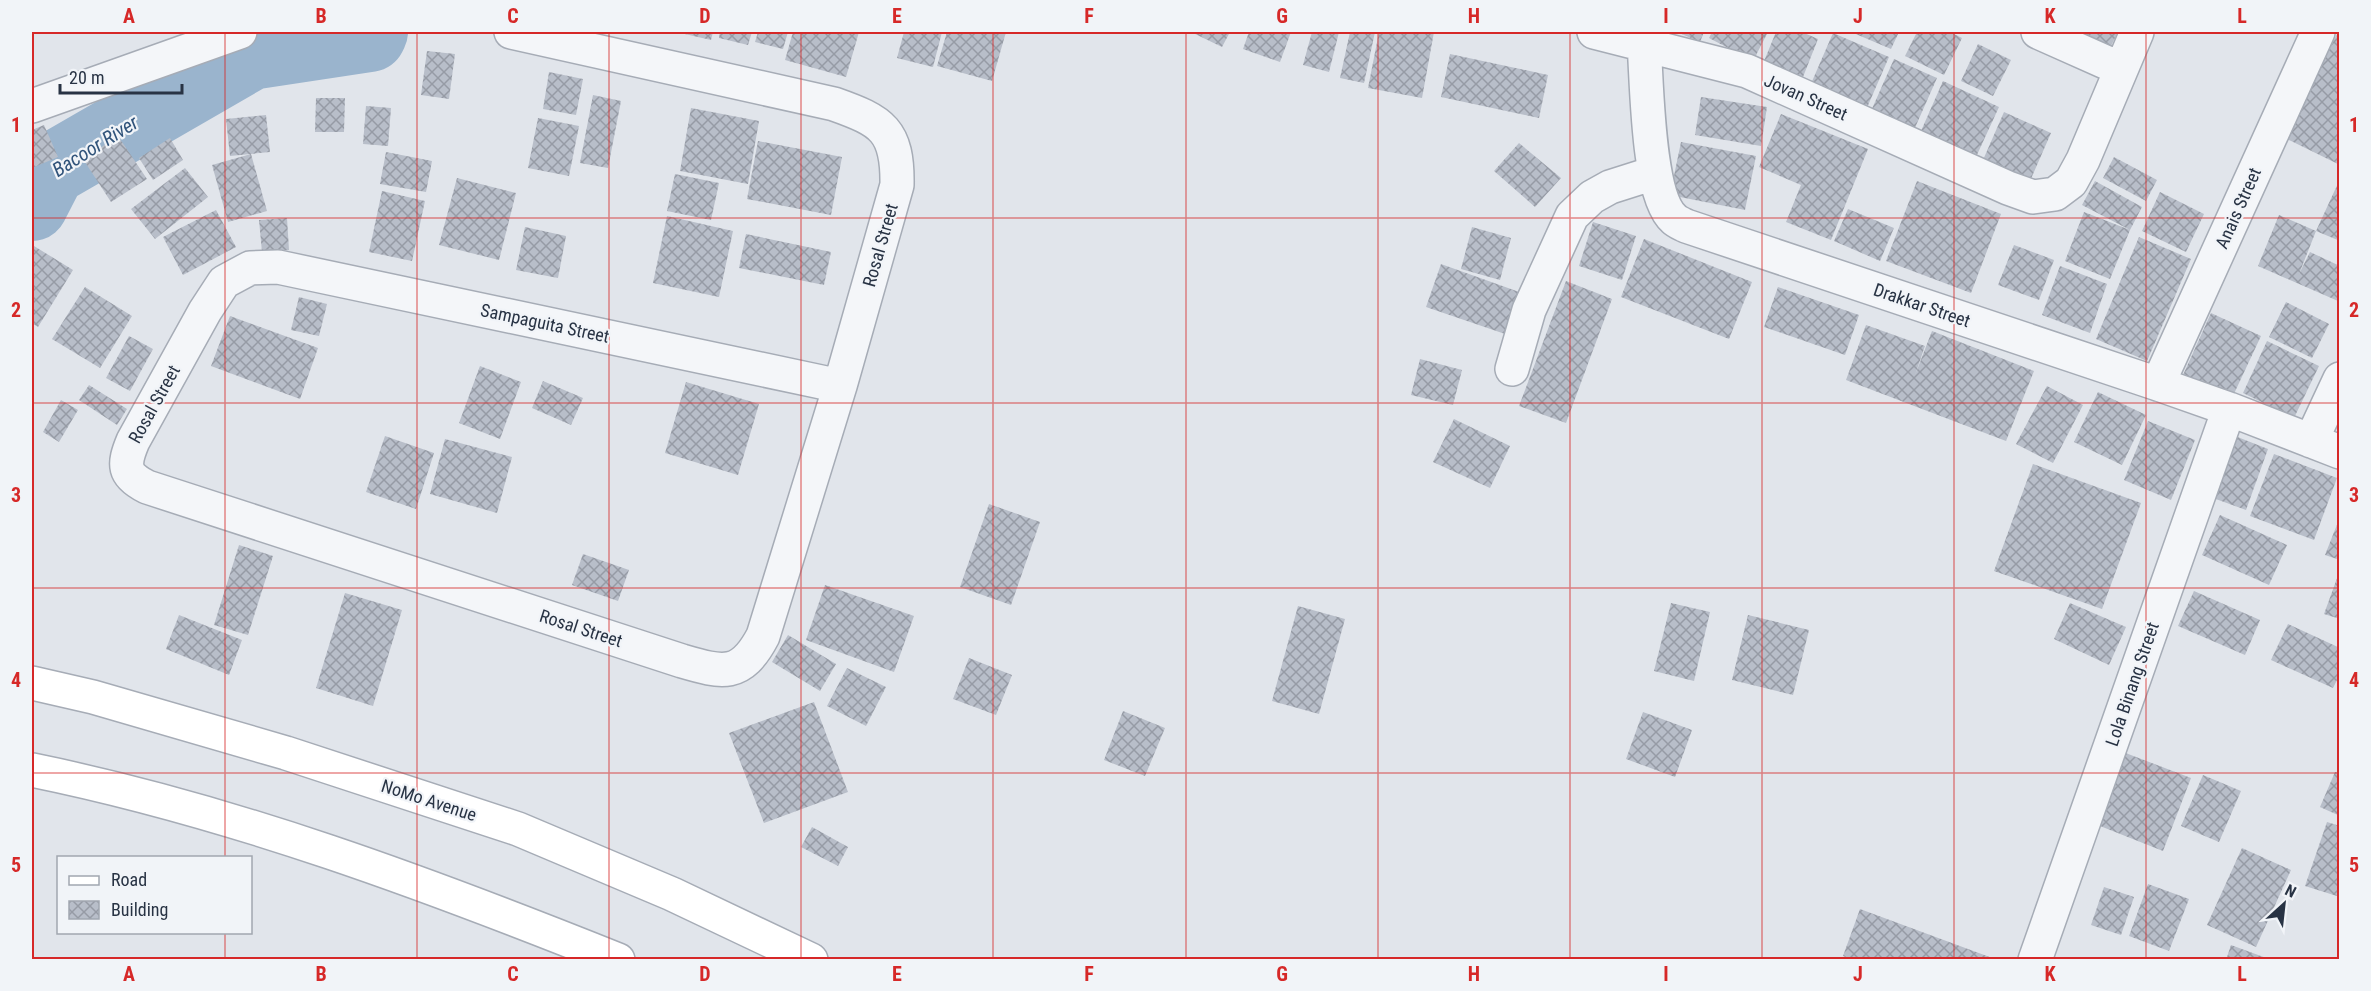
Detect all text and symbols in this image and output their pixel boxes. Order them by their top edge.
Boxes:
text: A [123,4,135,28]
text: B [315,4,327,28]
text: C [507,4,519,28]
text: D [699,4,711,28]
text: E [892,4,902,28]
text: F [1084,4,1094,28]
text: G [1276,4,1288,28]
text: H [1468,4,1480,28]
text: I [1663,4,1669,28]
text: J [1853,4,1863,28]
text: K [2044,4,2056,28]
text: L [2237,4,2247,28]
scale bar [60,57,182,95]
text: 20 m [69,67,104,88]
street label: Jovan Street [1761,69,1851,125]
water label: Bacoor River [48,110,143,182]
text: 1 [11,113,21,137]
text: 1 [2349,113,2359,137]
street label: Anais Street [2211,164,2265,252]
street label: Rosal Street [858,201,902,289]
street label: Drakkar Street [1871,279,1973,331]
text: 2 [11,298,21,322]
text: 2 [2349,298,2359,322]
street label: Sampaguita Street [479,299,611,347]
street label: Rosal Street [124,361,184,447]
text: 3 [11,483,21,507]
text: 3 [2349,483,2359,507]
street label: Rosal Street [537,605,625,651]
street label: Lola Binang Street [2101,619,2163,749]
text: 4 [11,668,21,692]
text: 4 [2349,668,2359,692]
street label: NoMo Avenue [379,775,479,825]
text: 5 [11,853,21,877]
text: 5 [2349,853,2359,877]
legend [57,856,252,934]
text: Road [111,869,147,890]
north arrow [2254,874,2314,934]
text: N [2282,880,2299,902]
text: Building [111,899,168,920]
text: A [123,962,135,986]
text: B [315,962,327,986]
text: C [507,962,519,986]
text: D [699,962,711,986]
text: E [892,962,902,986]
text: F [1084,962,1094,986]
text: G [1276,962,1288,986]
text: H [1468,962,1480,986]
text: I [1663,962,1669,986]
text: J [1853,962,1863,986]
text: K [2044,962,2056,986]
text: L [2237,962,2247,986]

